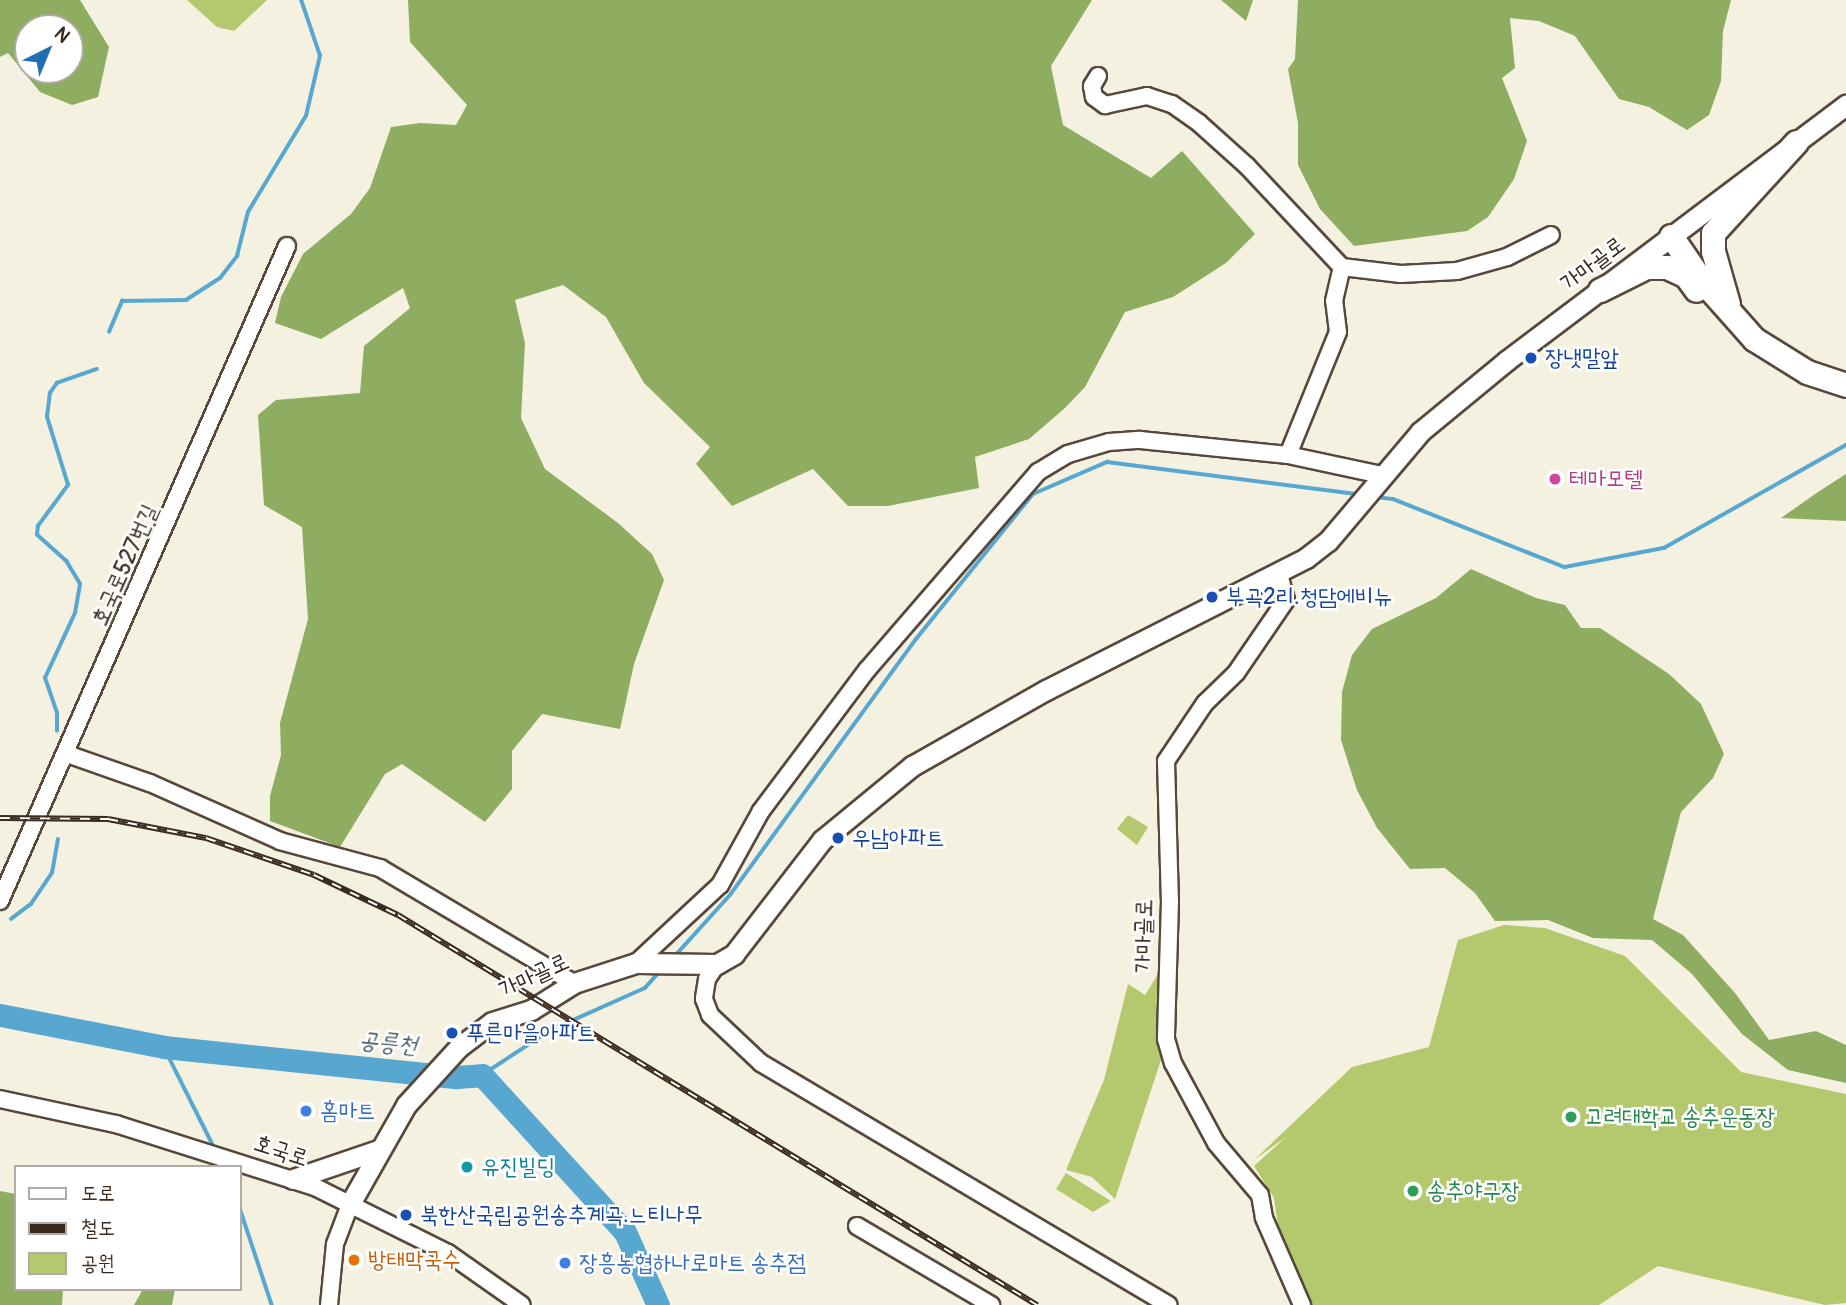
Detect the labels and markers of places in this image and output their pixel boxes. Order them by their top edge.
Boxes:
place label: 장냇말앞 [1545,344,1619,372]
marker: 장냇말앞 [1523,350,1539,366]
place label: 테마모텔 [1569,465,1643,493]
marker: 테마모텔 [1547,471,1563,487]
place label: 부곡2리.청담에비뉴 [1226,583,1392,611]
marker: 부곡2리.청담에비뉴 [1204,589,1220,605]
place label: 우남아파트 [852,824,945,852]
marker: 우남아파트 [830,830,846,846]
place label: 푸른마을아파트 [466,1019,596,1047]
marker: 푸른마을아파트 [444,1025,460,1041]
place label: 홈마트 [320,1097,376,1125]
marker: 홈마트 [298,1103,314,1119]
place label: 고려대학교 송추운동장 [1585,1103,1775,1131]
marker: 고려대학교 송추운동장 [1563,1109,1579,1125]
place label: 유진빌딩 [481,1153,555,1181]
marker: 유진빌딩 [459,1159,475,1175]
place label: 송추야구장 [1427,1177,1520,1205]
marker: 송추야구장 [1405,1183,1421,1199]
place label: 북한산국립공원송추계곡.느티나무 [420,1201,703,1229]
marker: 북한산국립공원송추계곡.느티나무 [398,1207,414,1223]
place label: 방태막국수 [368,1246,461,1274]
place label: 장흥농협하나로마트 송추점 [579,1249,806,1277]
marker: 방태막국수 [346,1252,362,1268]
marker: 장흥농협하나로마트 송추점 [557,1255,573,1271]

